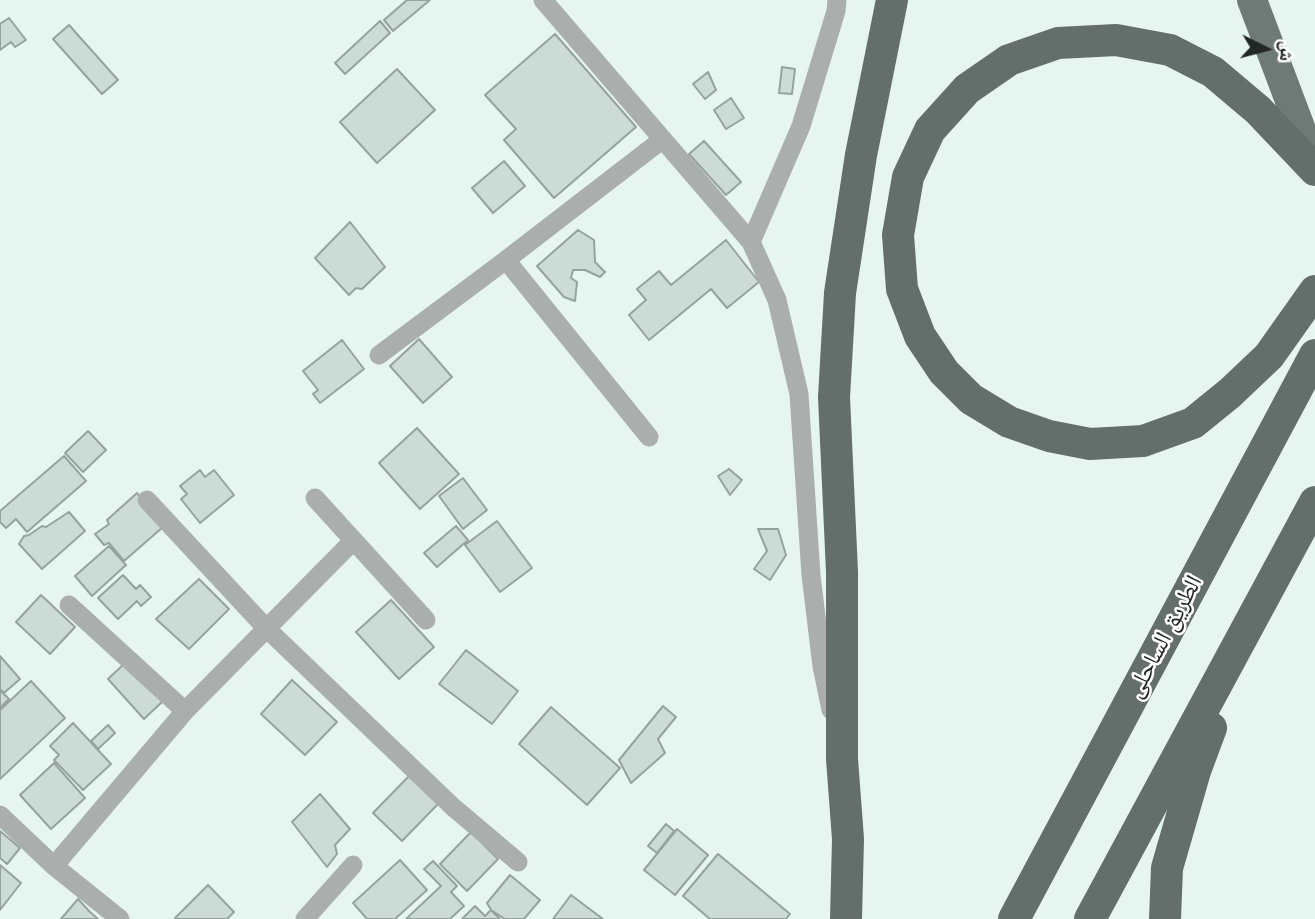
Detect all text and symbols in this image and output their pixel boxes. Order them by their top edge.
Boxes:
north arrow [1231,14,1301,84]
text: ش [1274,40,1300,62]
street label: الطريق الساحلى [1121,571,1209,703]

